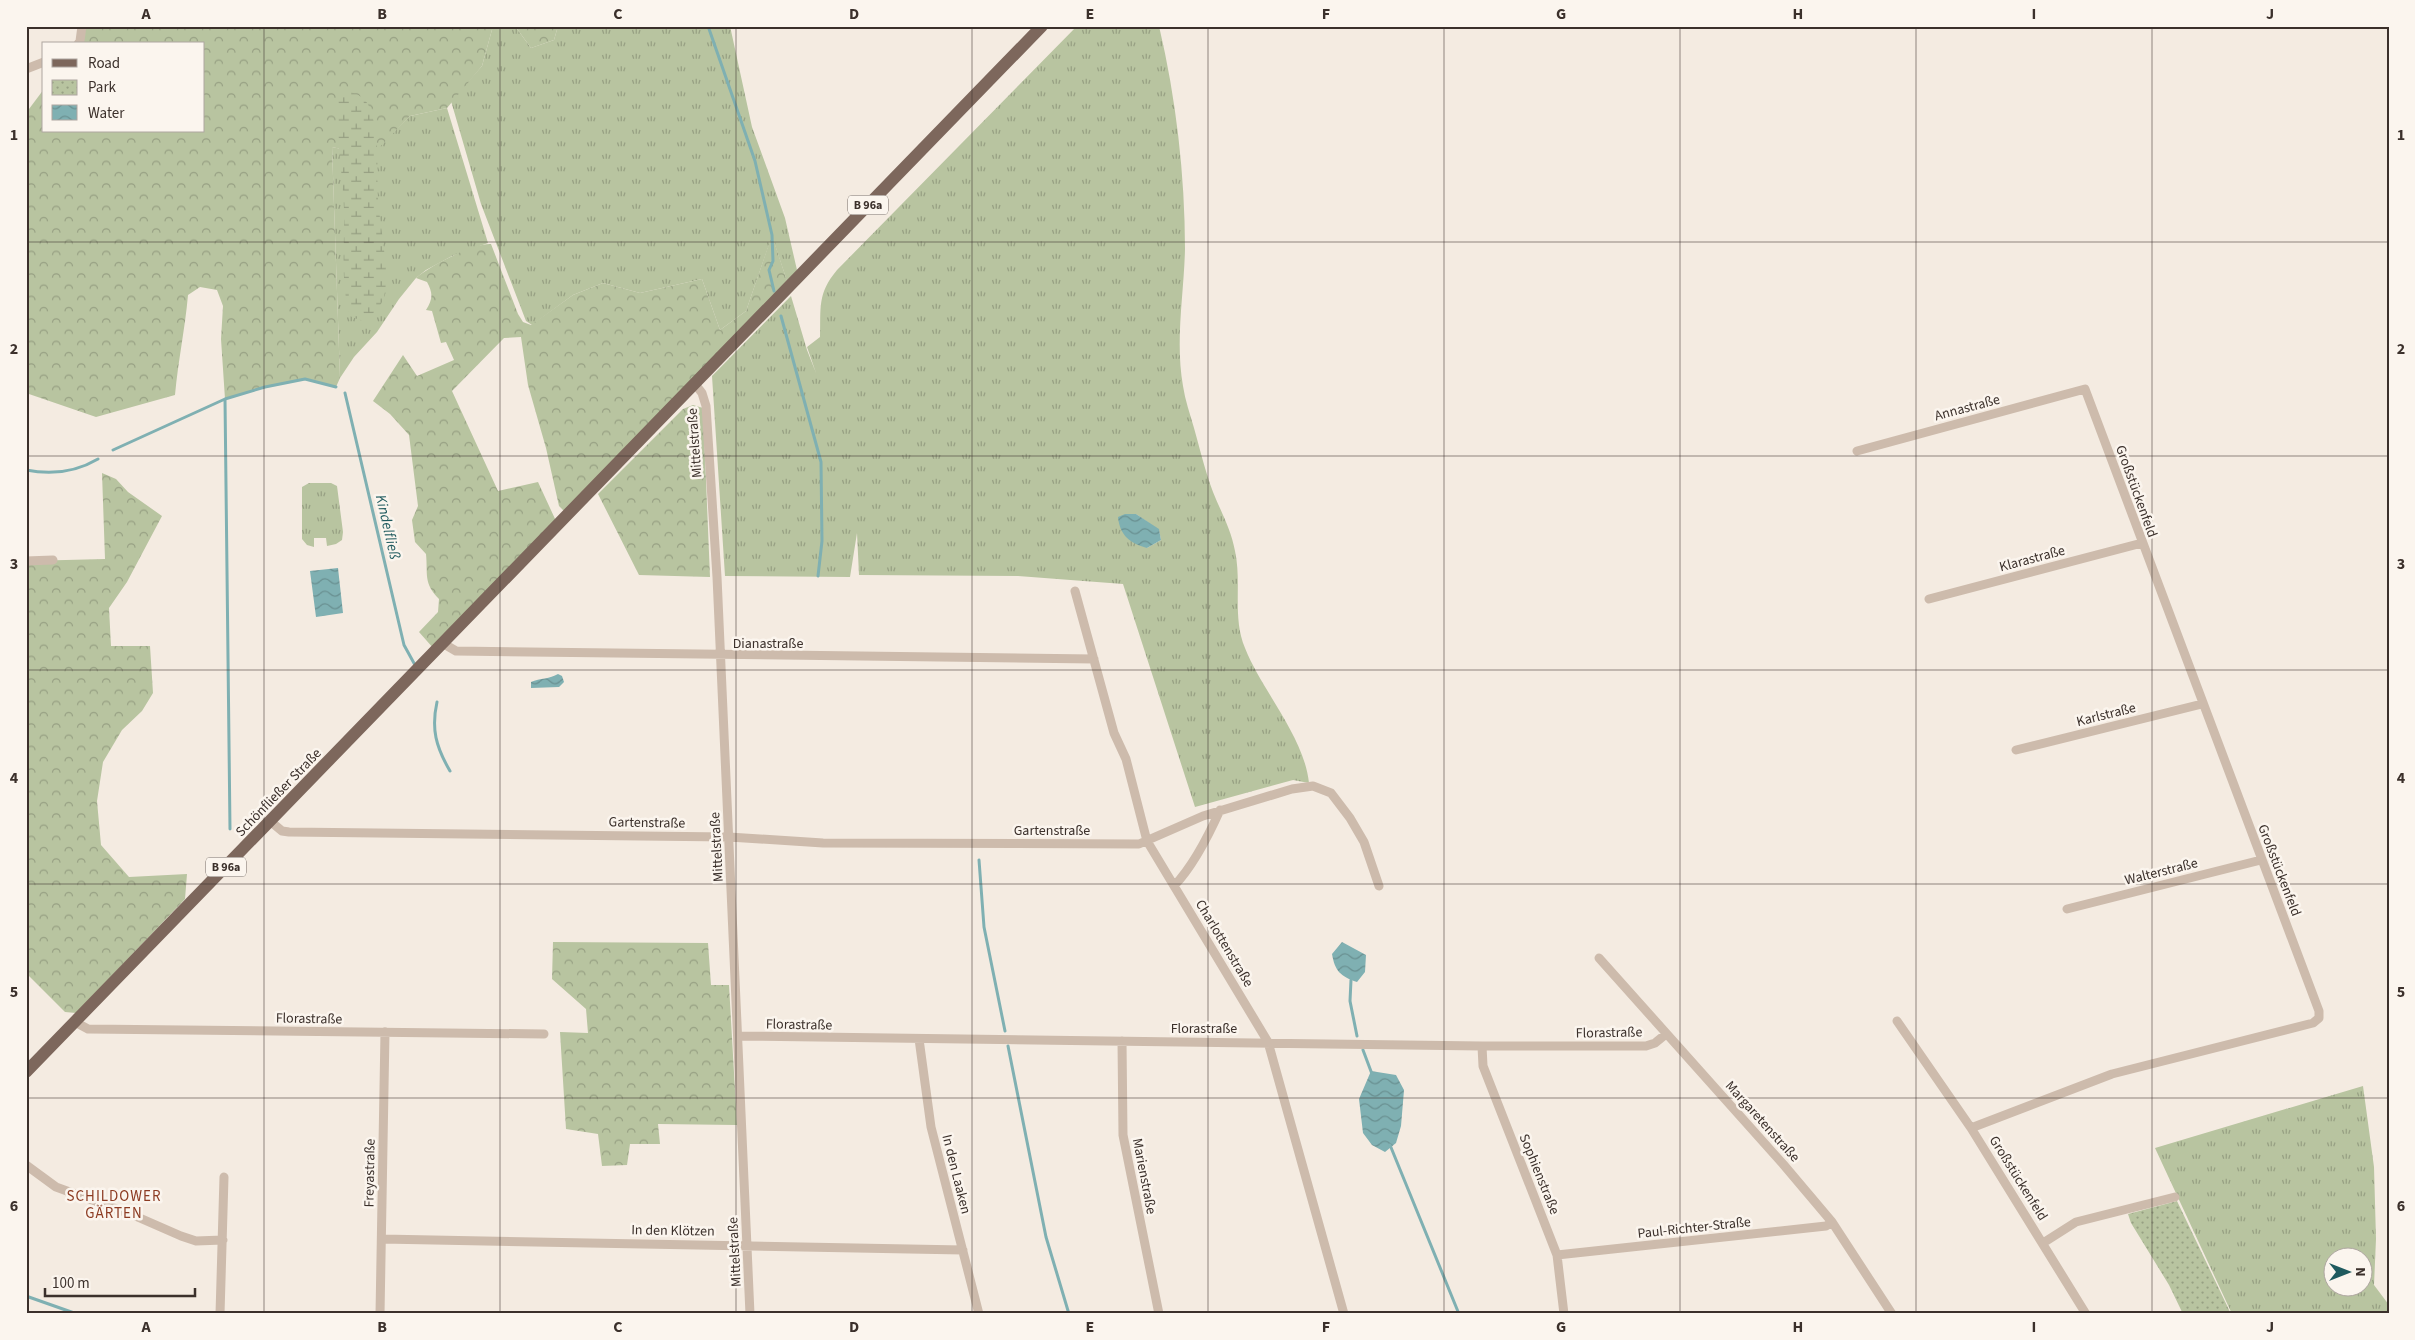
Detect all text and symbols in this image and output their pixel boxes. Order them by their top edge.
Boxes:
text: A [140,3,151,25]
text: B [377,3,387,25]
text: C [613,3,623,25]
text: D [849,3,859,25]
text: E [1086,3,1094,25]
text: F [1322,3,1330,25]
text: G [1556,3,1566,25]
text: H [1793,3,1803,25]
text: I [2032,3,2036,25]
text: J [2266,3,2274,25]
legend [42,42,205,132]
text: Road [88,53,120,74]
text: Park [88,77,117,98]
text: Water [88,103,125,124]
text: 1 [10,124,18,146]
text: 1 [2397,124,2405,146]
road number: B 96a [848,196,888,214]
text: 2 [10,338,18,360]
text: 2 [2397,338,2405,360]
street label: Annastraße [1932,390,2002,426]
street label: Mittelstraße [683,407,707,479]
street label: Großstückenfeld [2110,442,2162,540]
water label: Kindelfließ [370,493,405,561]
street label: Klarastraße [1997,541,2067,577]
text: 3 [10,553,18,575]
text: 3 [2397,553,2405,575]
street label: Dianastraße [733,634,803,654]
street label: Karlstraße [2074,698,2138,732]
street label: Schönfließer Straße [231,744,326,841]
text: 4 [10,767,19,789]
text: 4 [2397,767,2406,789]
street label: Mittelstraße [705,811,729,882]
street label: Gartenstraße [609,812,686,834]
street label: Gartenstraße [1014,821,1090,841]
street label: Großstückenfeld [2252,822,2306,919]
street label: Walterstraße [2123,853,2200,891]
road number: B 96a [206,858,246,876]
street label: Charlottenstraße [1190,896,1258,991]
text: 5 [10,981,18,1003]
text: 5 [2397,981,2405,1003]
street label: Florastraße [276,1008,342,1030]
street label: Florastraße [766,1014,832,1036]
street label: Florastraße [1171,1019,1237,1039]
street label: Florastraße [1576,1022,1643,1044]
street label: Margaretenstraße [1720,1077,1804,1167]
street label: Sophienstraße [1514,1131,1564,1218]
street label: In den Laaken [936,1132,976,1216]
street label: Großstückenfeld [1984,1132,2052,1225]
street label: Marienstraße [1127,1136,1161,1216]
street label: Freyastraße [359,1138,381,1207]
district label: SCHILDOWER GÄRTEN [67,1186,161,1224]
text: 6 [10,1195,18,1217]
text: 6 [2397,1195,2405,1217]
street label: Paul-Richter-Straße [1636,1212,1752,1244]
street label: Mittelstraße [723,1216,747,1287]
street label: In den Klötzen [631,1220,715,1242]
north arrow [2322,1248,2372,1298]
scale bar [45,1265,195,1297]
text: N [2350,1267,2370,1277]
text: 100 m [52,1273,90,1294]
text: A [140,1316,151,1338]
text: B [377,1316,387,1338]
text: C [613,1316,623,1338]
text: D [849,1316,859,1338]
text: E [1086,1316,1094,1338]
text: F [1322,1316,1330,1338]
text: G [1556,1316,1566,1338]
text: H [1793,1316,1803,1338]
text: I [2032,1316,2036,1338]
text: J [2266,1316,2274,1338]

